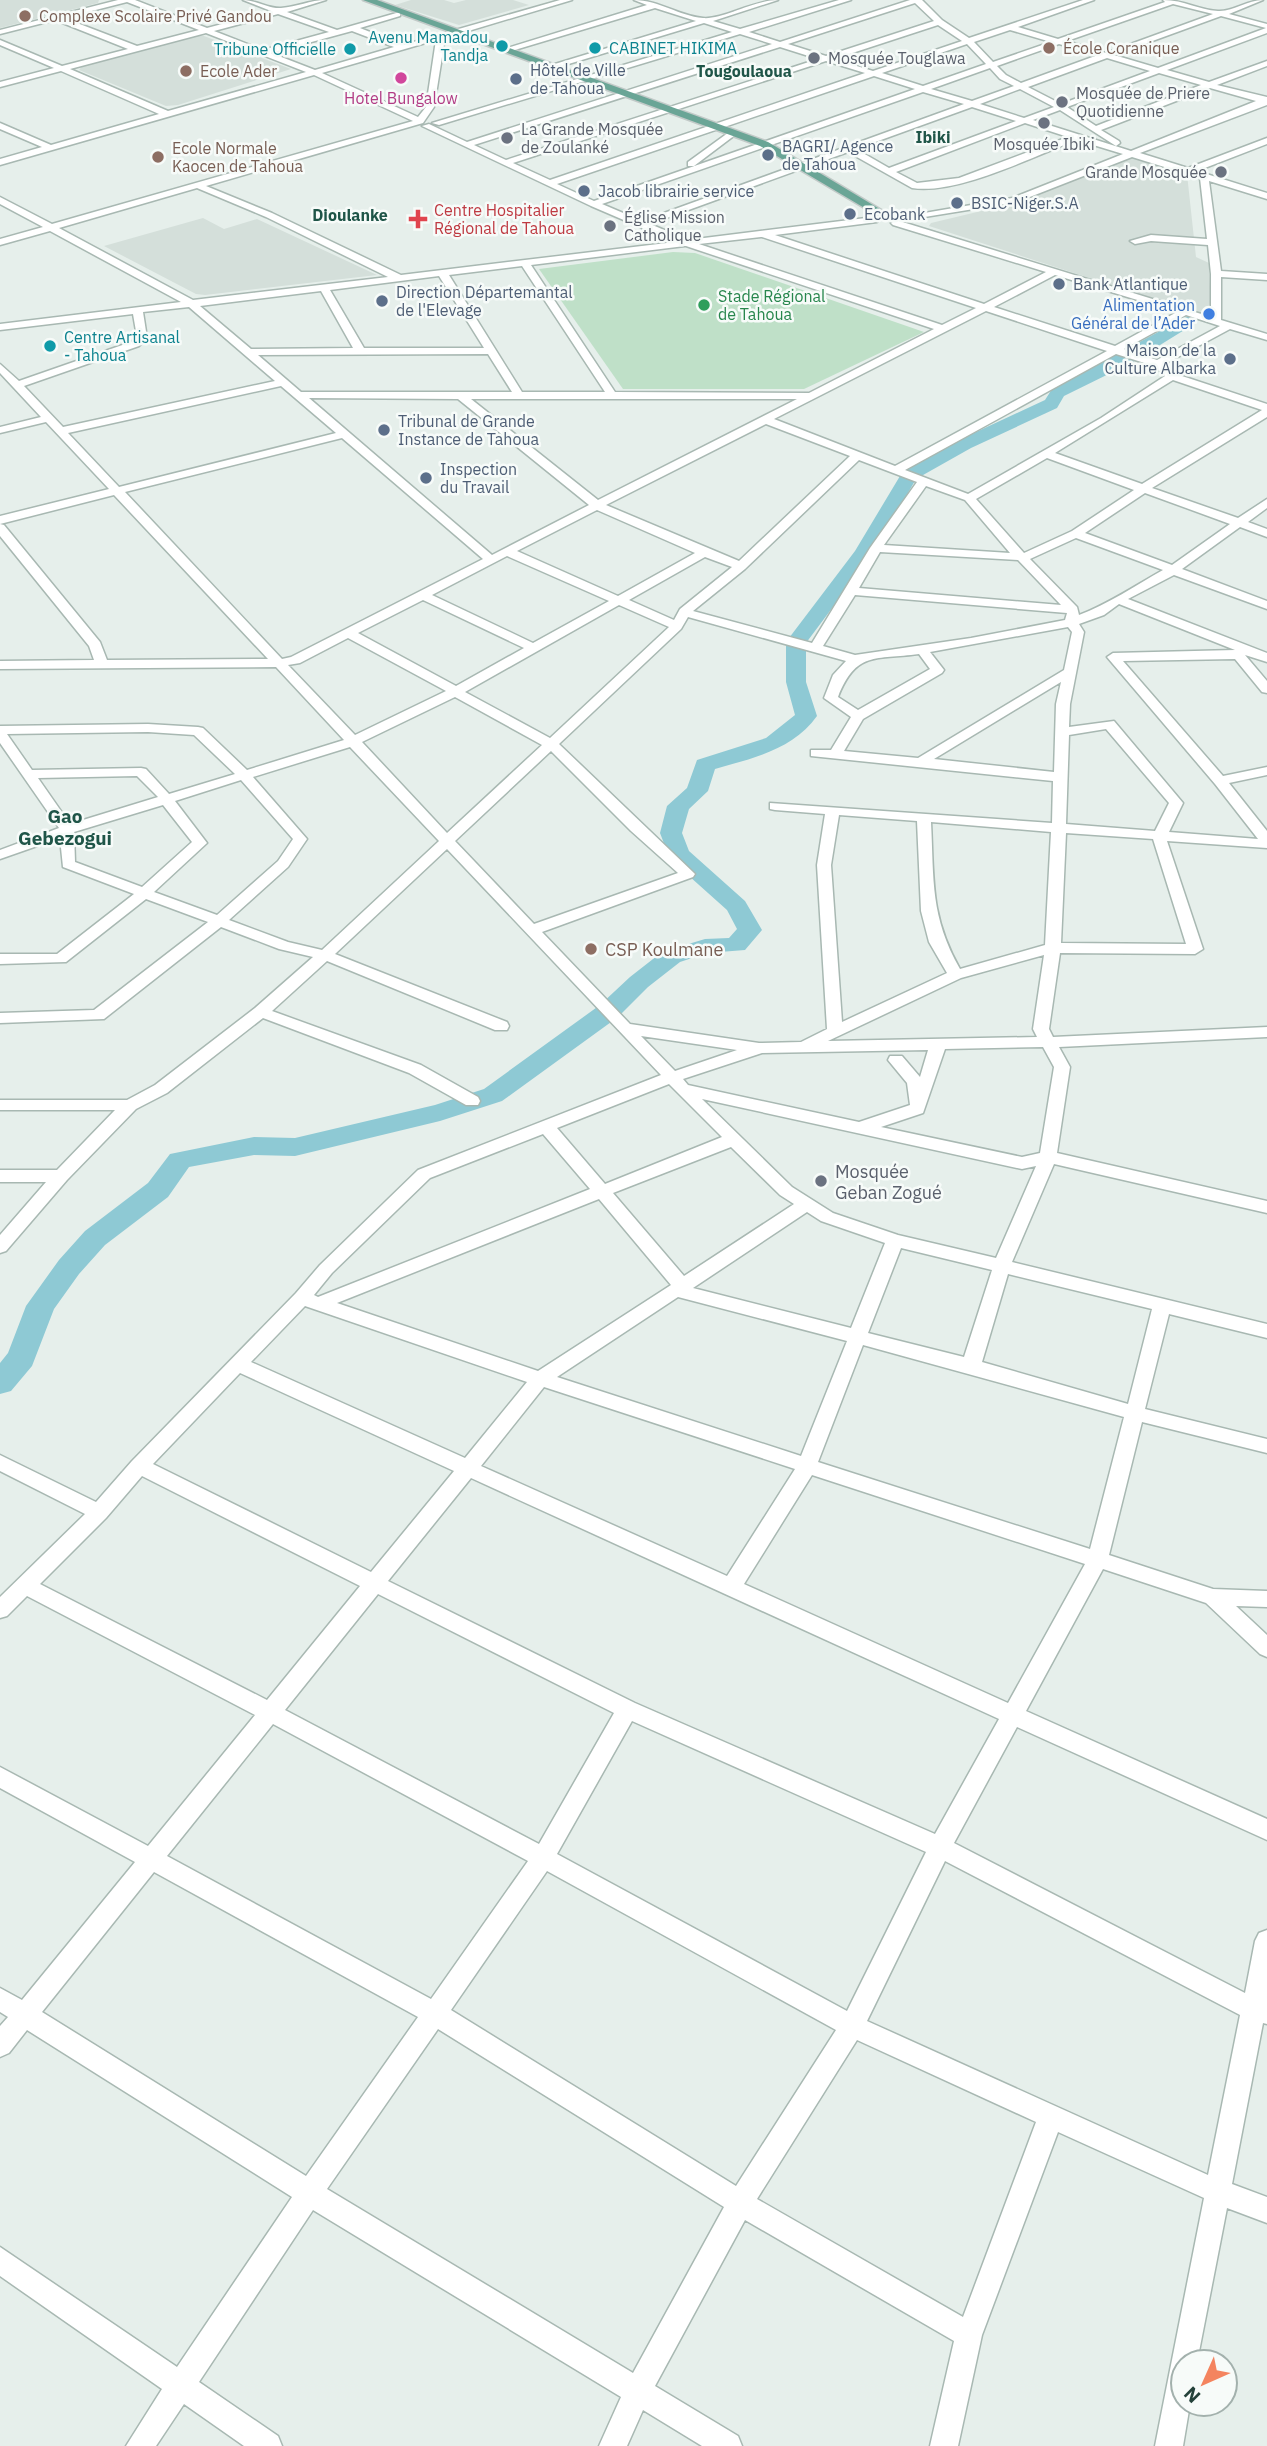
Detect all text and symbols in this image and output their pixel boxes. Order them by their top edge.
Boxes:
place label: Complexe Scolaire Privé Gandou [39,6,272,26]
marker: Complexe Scolaire Privé Gandou [17,8,33,24]
place label: Avenu Mamadou Tandja [368,27,488,65]
place label: École Coranique [1063,37,1180,58]
marker: Avenu Mamadou Tandja [494,38,510,54]
place label: CABINET HIKIMA [609,38,737,58]
place label: Tribune Officielle [214,39,336,59]
marker: CABINET HIKIMA [587,40,603,56]
marker: École Coranique [1041,40,1057,56]
marker: Tribune Officielle [342,41,358,57]
place label: Mosquée Touglawa [828,48,966,68]
marker: Mosquée Touglawa [806,50,822,66]
place label: Hôtel de Ville de Tahoua [530,60,626,98]
place label: Ecole Ader [200,61,277,81]
district label: Tougoulaoua [696,61,792,81]
marker: Ecole Ader [178,63,194,79]
marker: Hotel Bungalow [393,70,409,86]
marker: Hôtel de Ville de Tahoua [508,71,524,87]
place label: Mosquée de Priere Quotidienne [1076,83,1210,121]
place label: Hotel Bungalow [344,88,458,108]
marker: Mosquée de Priere Quotidienne [1054,94,1070,110]
marker: Mosquée Ibiki [1036,115,1052,131]
place label: La Grande Mosquée de Zoulanké [521,119,664,157]
district label: Ibiki [915,127,951,147]
marker: La Grande Mosquée de Zoulanké [499,130,515,146]
place label: Mosquée Ibiki [993,134,1095,154]
place label: BAGRI/ Agence de Tahoua [782,136,893,174]
place label: Ecole Normale Kaocen de Tahoua [172,138,304,176]
marker: BAGRI/ Agence de Tahoua [760,147,776,163]
marker: Ecole Normale Kaocen de Tahoua [150,149,166,165]
place label: Grande Mosquée [1085,162,1207,182]
marker: Grande Mosquée [1213,164,1229,180]
place label: Jacob librairie service [598,181,755,201]
marker: Jacob librairie service [576,183,592,199]
place label: BSIC-Niger.S.A [971,193,1079,213]
marker: BSIC-Niger.S.A [949,195,965,211]
place label: Centre Hospitalier Régional de Tahoua [434,200,575,238]
place label: Ecobank [864,204,926,224]
district label: Dioulanke [312,205,388,225]
place label: Église Mission Catholique [624,206,725,245]
marker: Ecobank [842,206,858,222]
marker: Centre Hospitalier Régional de Tahoua [408,209,428,229]
marker: Église Mission Catholique [602,218,618,234]
place label: Bank Atlantique [1073,274,1188,294]
marker: Bank Atlantique [1051,276,1067,292]
place label: Direction Départemantal de l'Elevage [396,282,573,320]
place label: Stade Régional de Tahoua [718,286,825,324]
marker: Direction Départemantal de l'Elevage [374,293,390,309]
place label: Alimentation Général de l’Ader [1071,295,1195,333]
marker: Stade Régional de Tahoua [696,297,712,313]
marker: Alimentation Général de l’Ader [1201,306,1217,322]
place label: Centre Artisanal - Tahoua [64,327,180,365]
marker: Centre Artisanal - Tahoua [42,338,58,354]
place label: Maison de la Culture Albarka [1104,340,1216,378]
marker: Maison de la Culture Albarka [1222,351,1238,367]
place label: Tribunal de Grande Instance de Tahoua [398,411,539,449]
marker: Tribunal de Grande Instance de Tahoua [376,422,392,438]
place label: Inspection du Travail [440,459,517,497]
marker: Inspection du Travail [418,470,434,486]
district label: Gao Gebezogui [18,804,112,850]
place label: CSP Koulmane [605,938,724,961]
marker: CSP Koulmane [583,941,599,957]
place label: Mosquée Geban Zogué [835,1160,942,1204]
marker: Mosquée Geban Zogué [813,1173,829,1189]
north arrow [1169,2348,1239,2418]
text: N [1179,2382,1205,2408]

